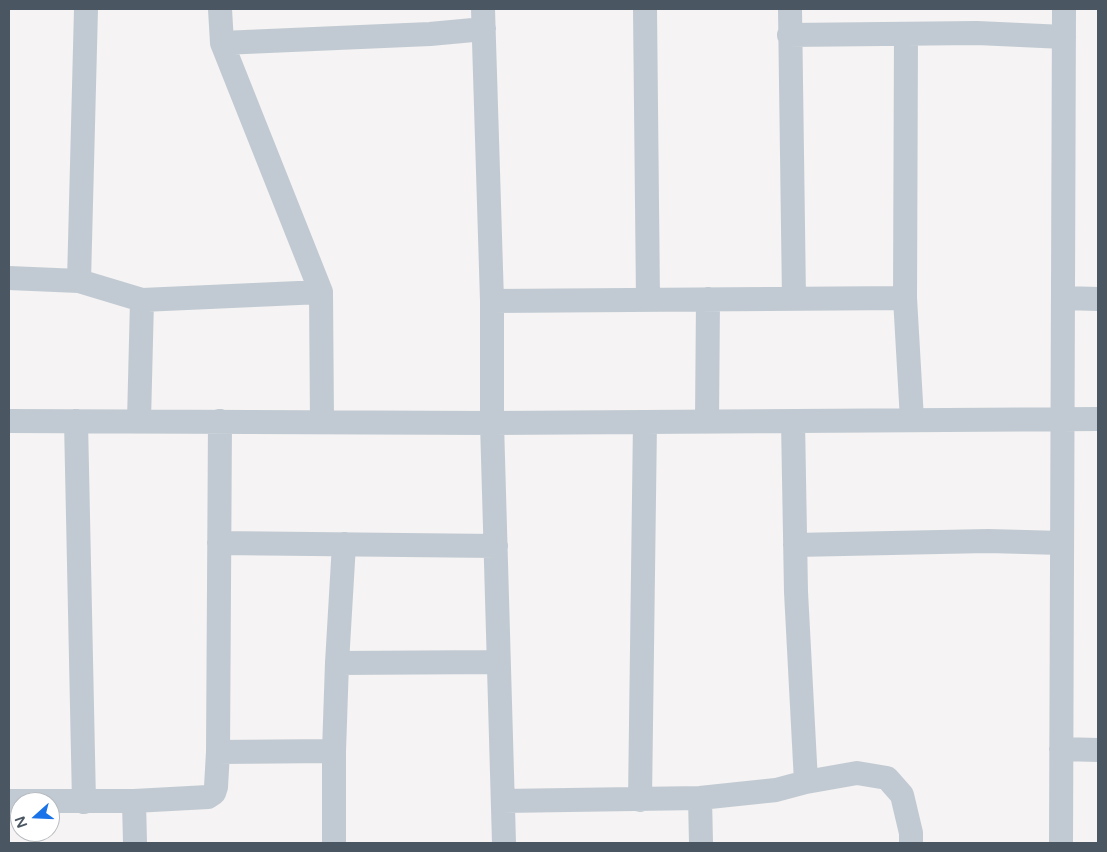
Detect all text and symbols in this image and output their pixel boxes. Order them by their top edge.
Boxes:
north arrow [10,792,60,842]
text: N [11,814,31,830]

